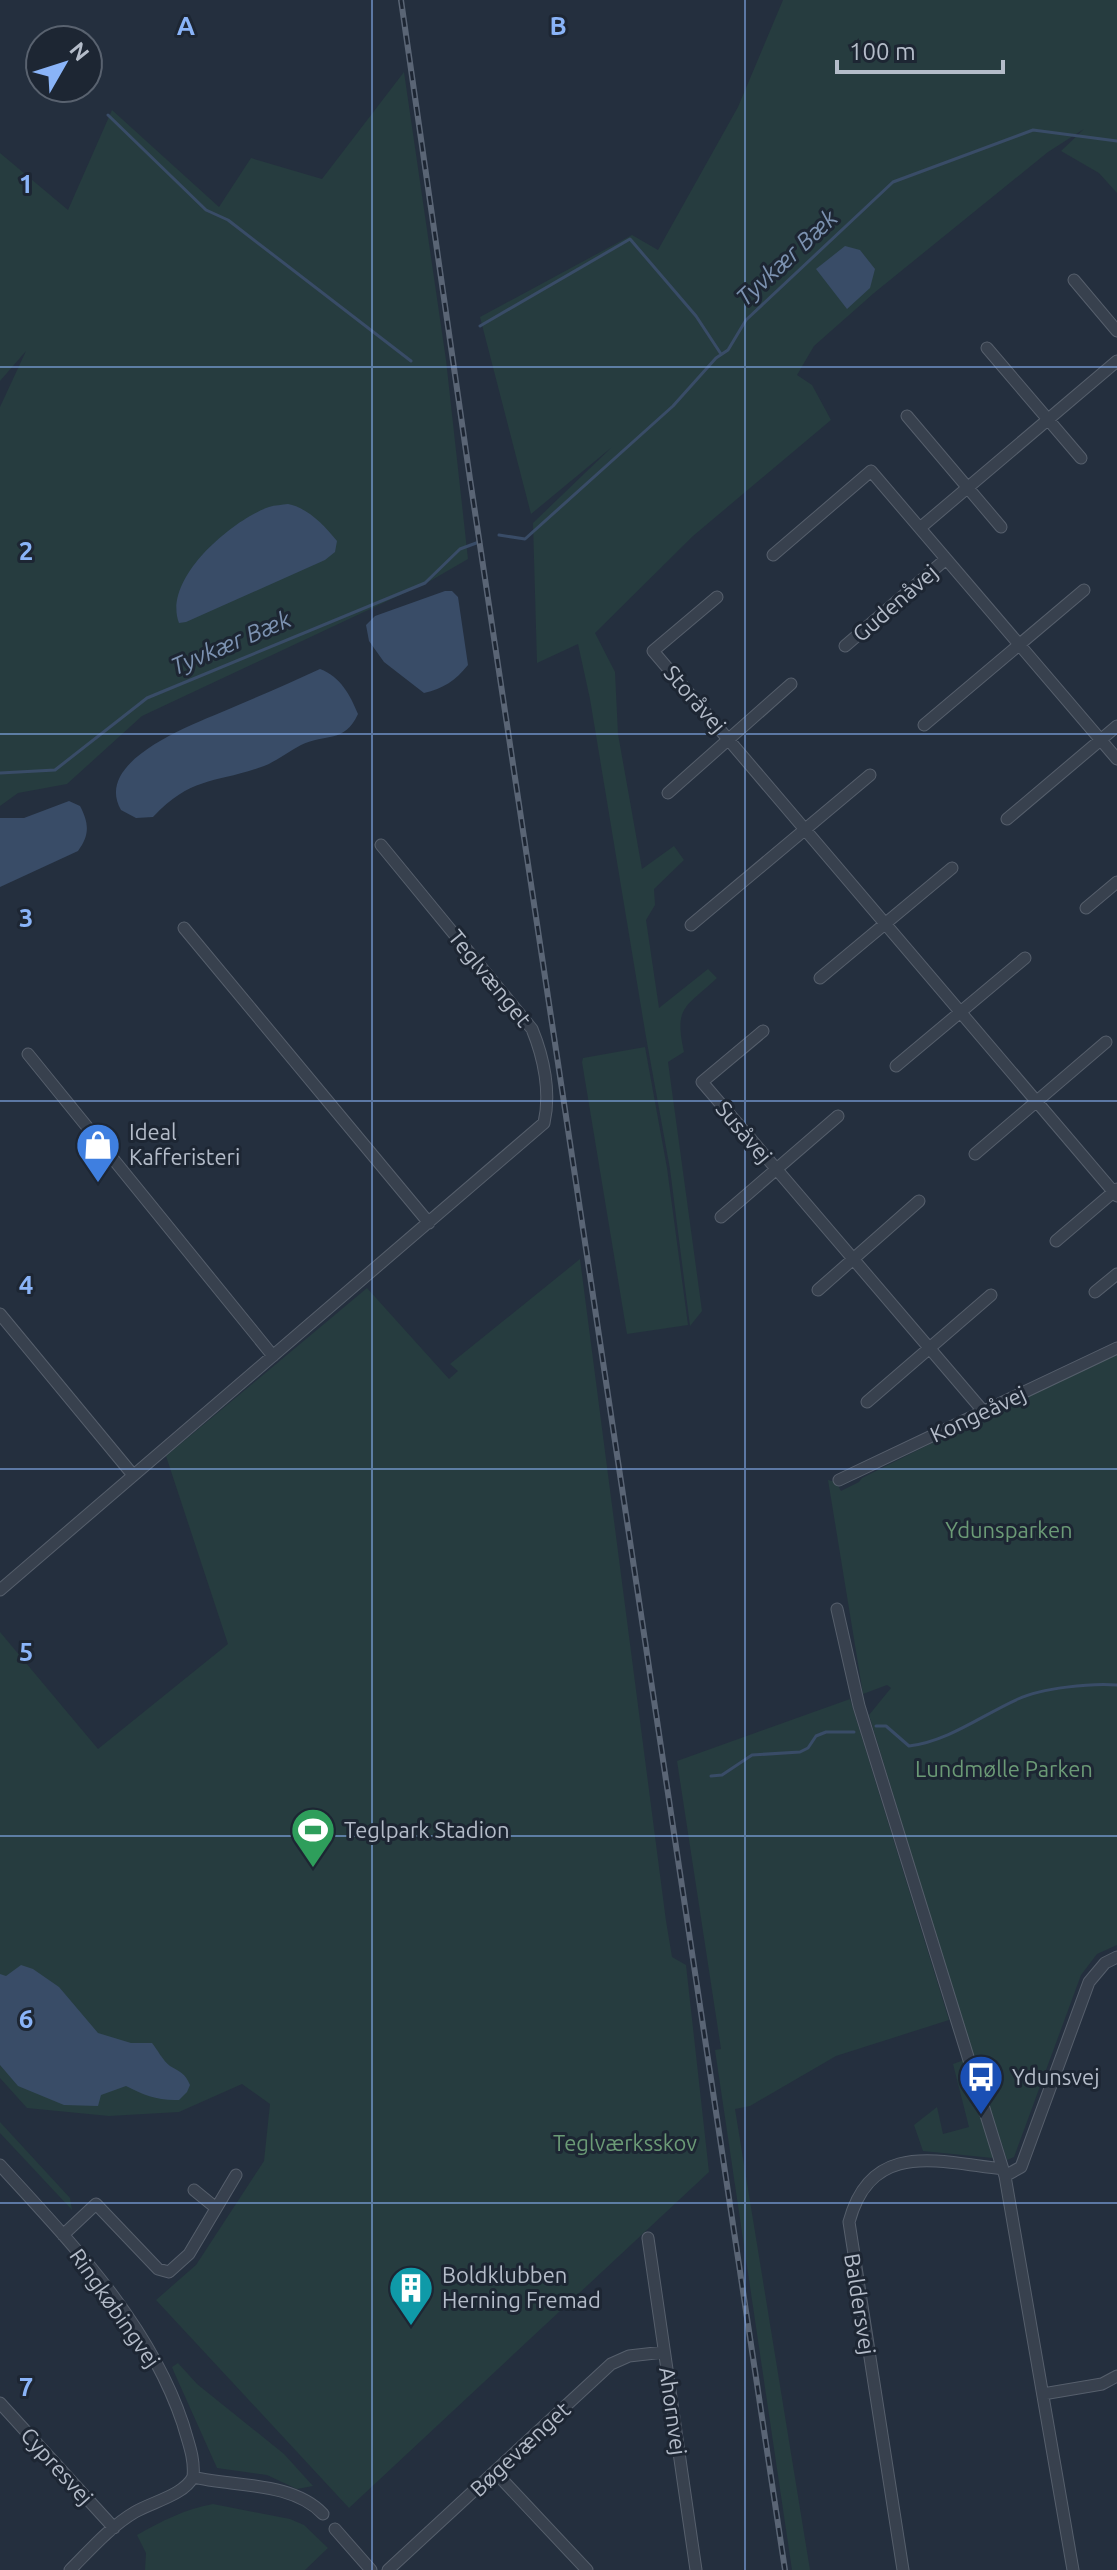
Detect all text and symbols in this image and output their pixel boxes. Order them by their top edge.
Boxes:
text: A [177,11,196,40]
text: B [549,11,567,40]
north arrow [24,24,104,104]
scale bar [837,24,1003,74]
text: N [65,37,95,65]
text: 100 m [849,38,916,65]
text: 1 [19,169,33,198]
water label: Tyvkær Bæk [731,204,843,311]
text: 2 [19,536,33,565]
street label: Gudenåvej [847,559,942,646]
water label: Tyvkær Bæk [167,605,296,680]
street label: Storåvej [659,660,731,737]
text: 3 [19,903,33,932]
street label: Teglvænget [444,924,537,1031]
street label: Susåvej [711,1096,777,1168]
place label: Ideal Kafferisteri [129,1119,240,1169]
shop icon: Ideal Kafferisteri [74,1121,122,1184]
text: 4 [19,1270,33,1299]
street label: Kongeåvej [926,1380,1030,1447]
park label: Ydunsparken [945,1517,1073,1542]
text: 5 [19,1637,33,1666]
park label: Lundmølle Parken [915,1756,1093,1781]
sports icon: Teglpark Stadion [289,1806,337,1869]
place label: Teglpark Stadion [344,1817,510,1842]
text: 6 [19,2004,33,2033]
bus stop icon: Ydunsvej [957,2053,1005,2116]
place label: Ydunsvej [1012,2064,1100,2089]
park label: Teglværksskov [553,2130,697,2155]
street label: Ringkøbingvej [65,2243,166,2372]
street label: Baldersvej [840,2252,881,2356]
place label: Boldklubben Herning Fremad [442,2262,601,2312]
building icon: Boldklubben Herning Fremad [387,2264,435,2327]
street label: Ahornvej [655,2365,692,2457]
text: 7 [19,2372,33,2401]
street label: Bøgevænget [465,2396,575,2501]
street label: Cypresvej [16,2422,98,2509]

